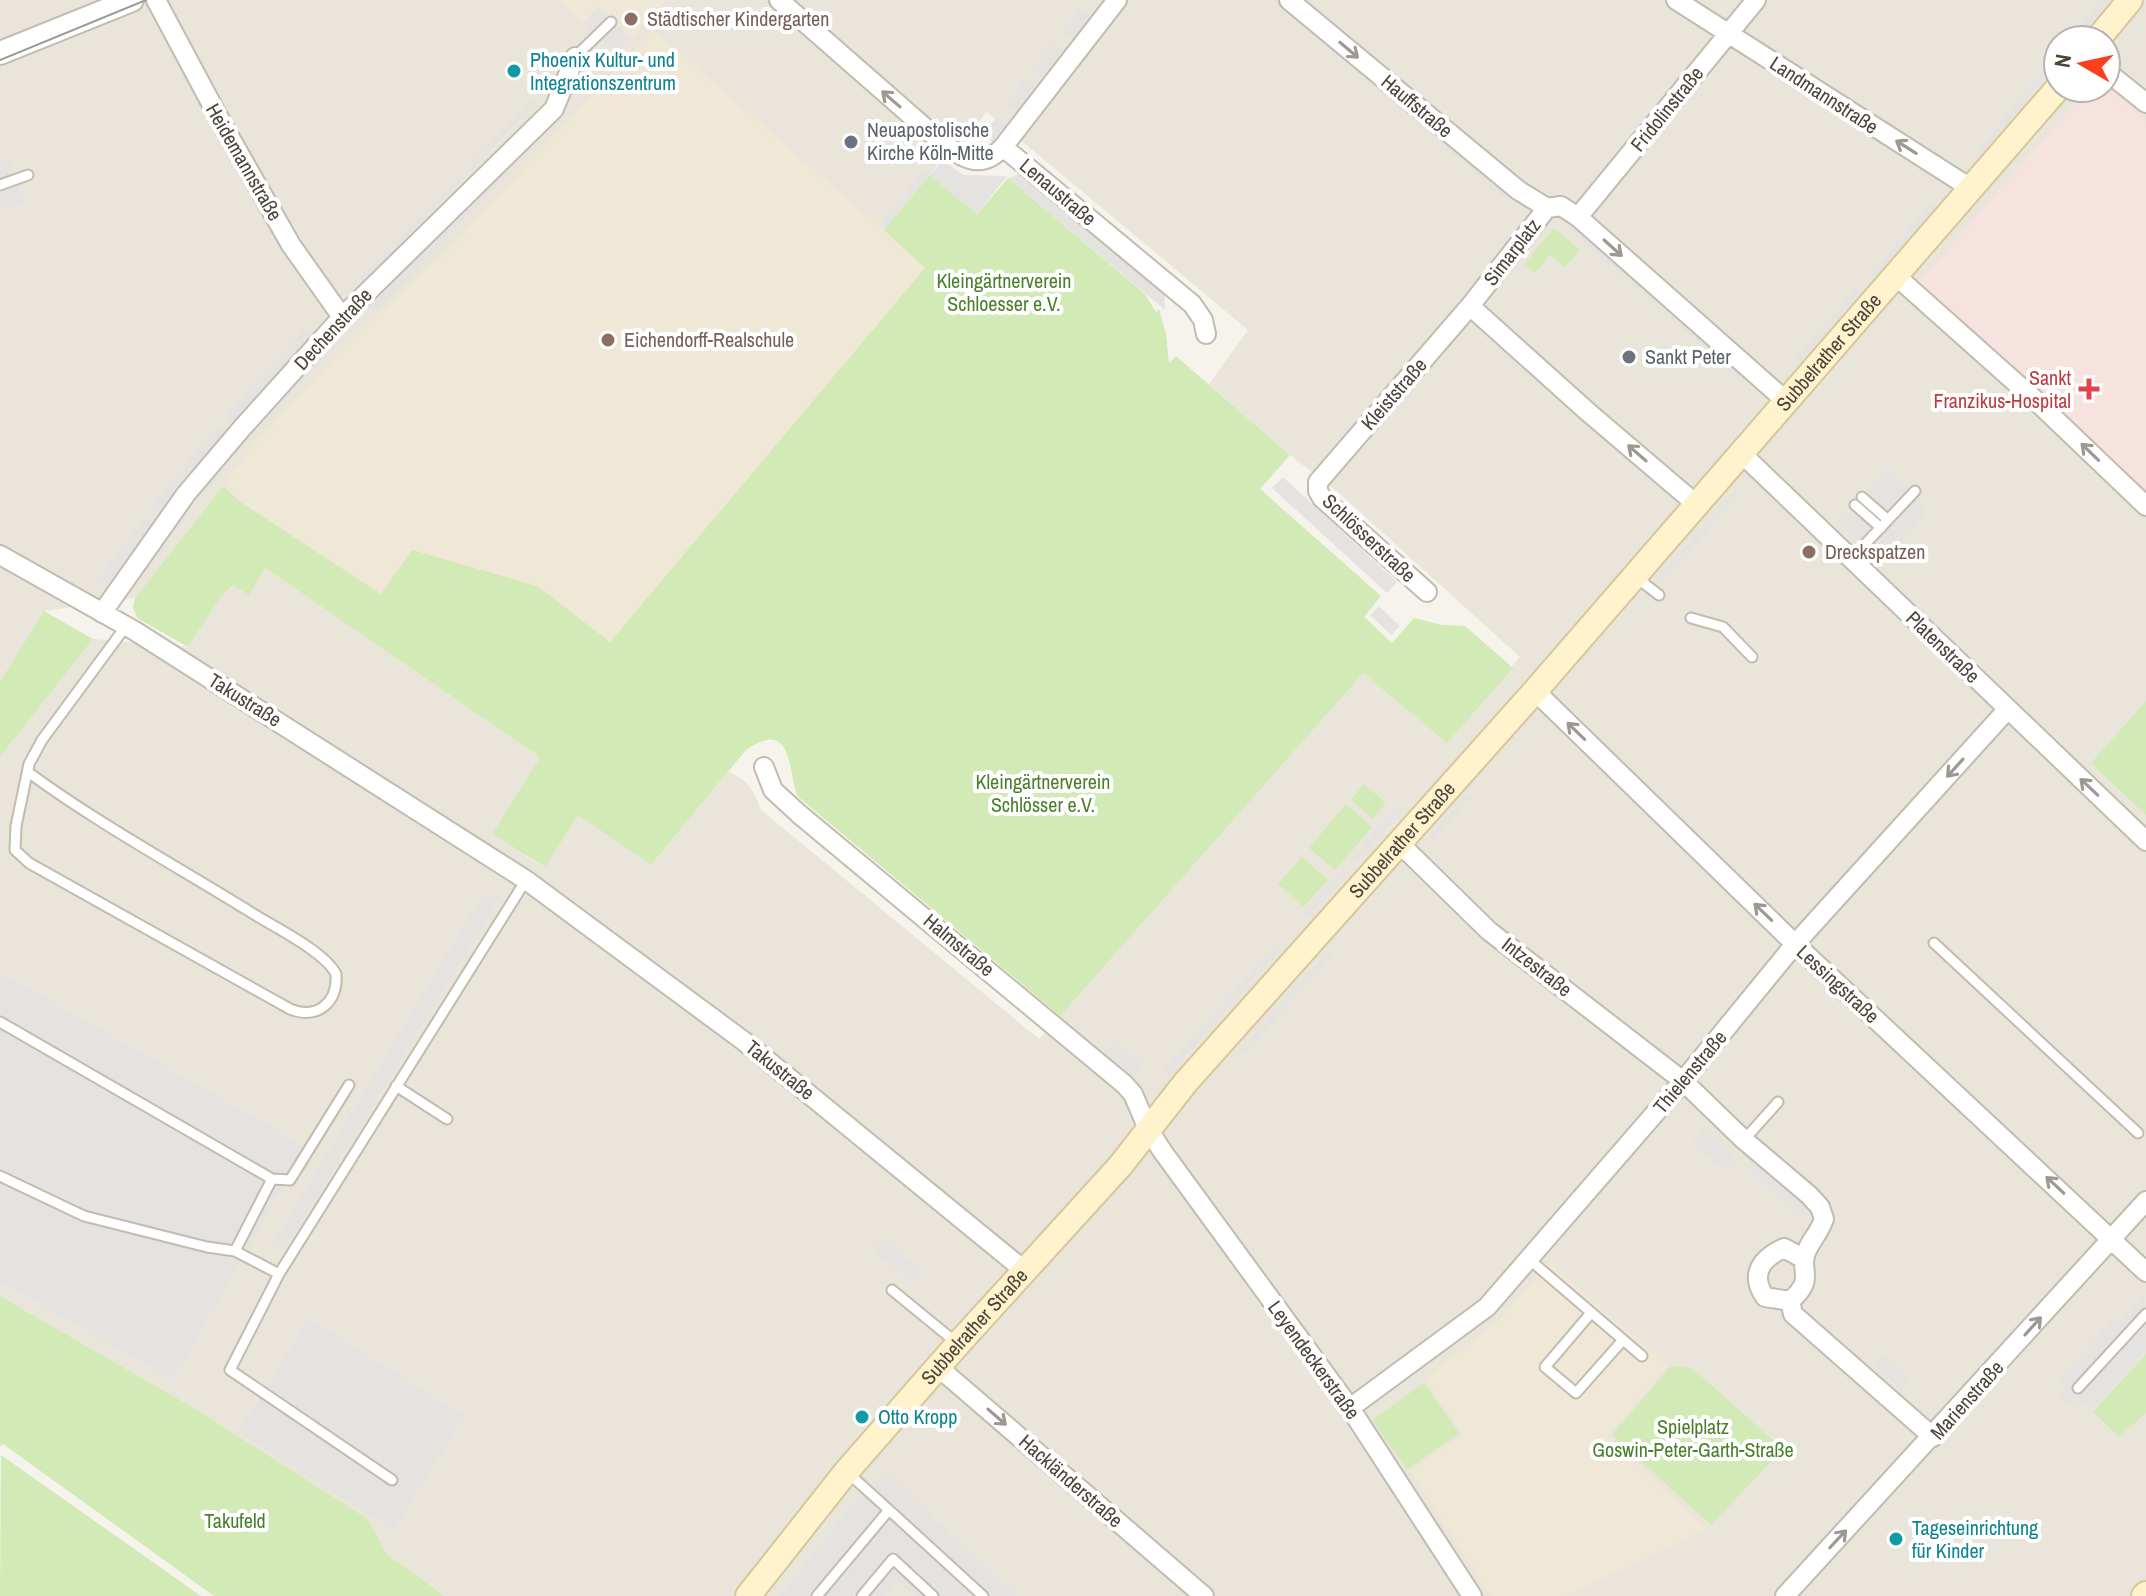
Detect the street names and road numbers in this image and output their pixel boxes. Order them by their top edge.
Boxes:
street label: Landmannstraße [1765,49,1884,140]
street label: Fridolinstraße [1624,61,1709,157]
street label: Hauffstraße [1376,68,1459,143]
street label: Heidemannstraße [200,98,289,225]
street label: Lenaustraße [1014,152,1102,232]
street label: Simarplatz [1477,212,1546,291]
street label: Dechenstraße [288,282,378,376]
street label: Subbelrather Straße [1770,287,1887,417]
street label: Kleiststraße [1355,352,1433,436]
street label: Schlösserstraße [1317,487,1422,588]
street label: Platenstraße [1901,605,1986,689]
street label: Takustraße [204,667,287,733]
street label: Subbelrather Straße [1342,776,1461,904]
street label: Halmstraße [918,907,1000,982]
street label: Intzestraße [1497,931,1578,1003]
street label: Lessingstraße [1791,938,1886,1029]
street label: Thielenstraße [1647,1024,1732,1119]
street label: Takustraße [740,1033,820,1106]
street label: Subbelrather Straße [915,1262,1033,1390]
street label: Leyendeckerstraße [1262,1295,1367,1424]
street label: Marienstraße [1924,1354,2009,1445]
street label: Hackländerstraße [1014,1428,1129,1533]

